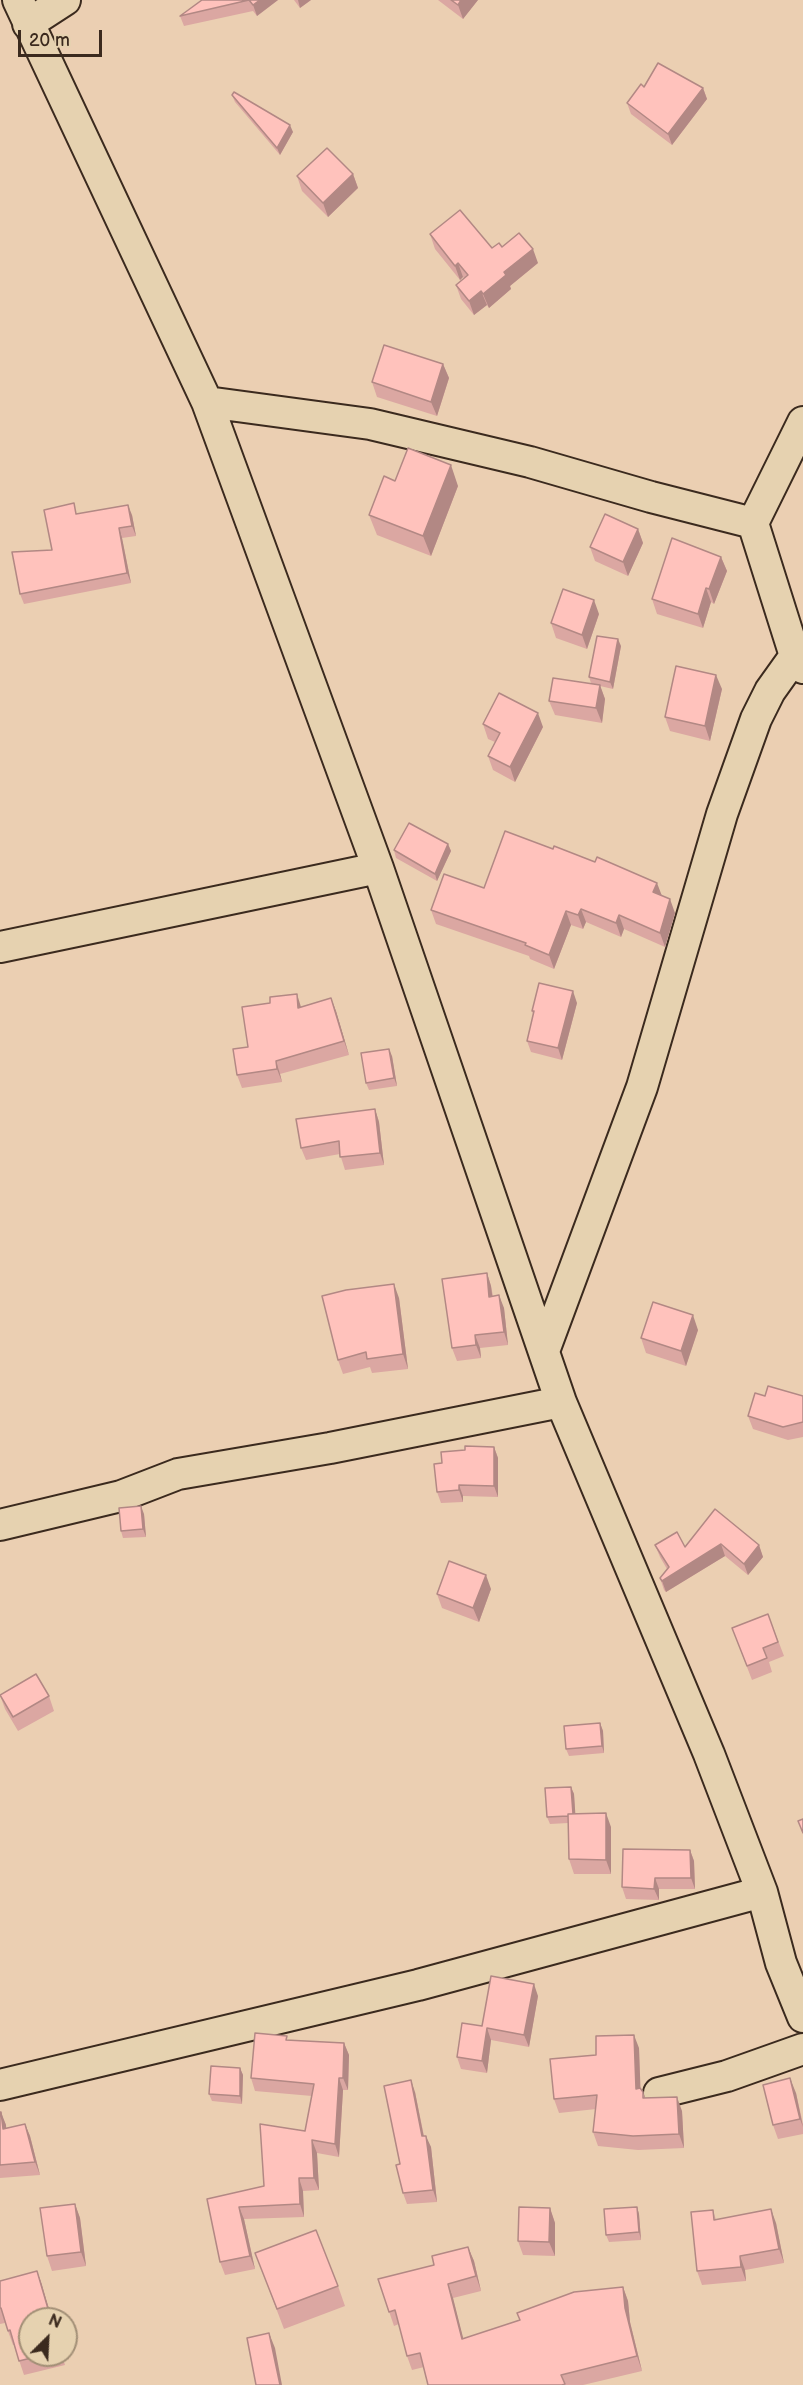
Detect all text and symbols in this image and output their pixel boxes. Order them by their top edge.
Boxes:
scale bar [21,18,105,56]
text: 20 m [29,30,70,51]
north arrow [18,2307,78,2367]
text: N [45,2311,64,2333]

